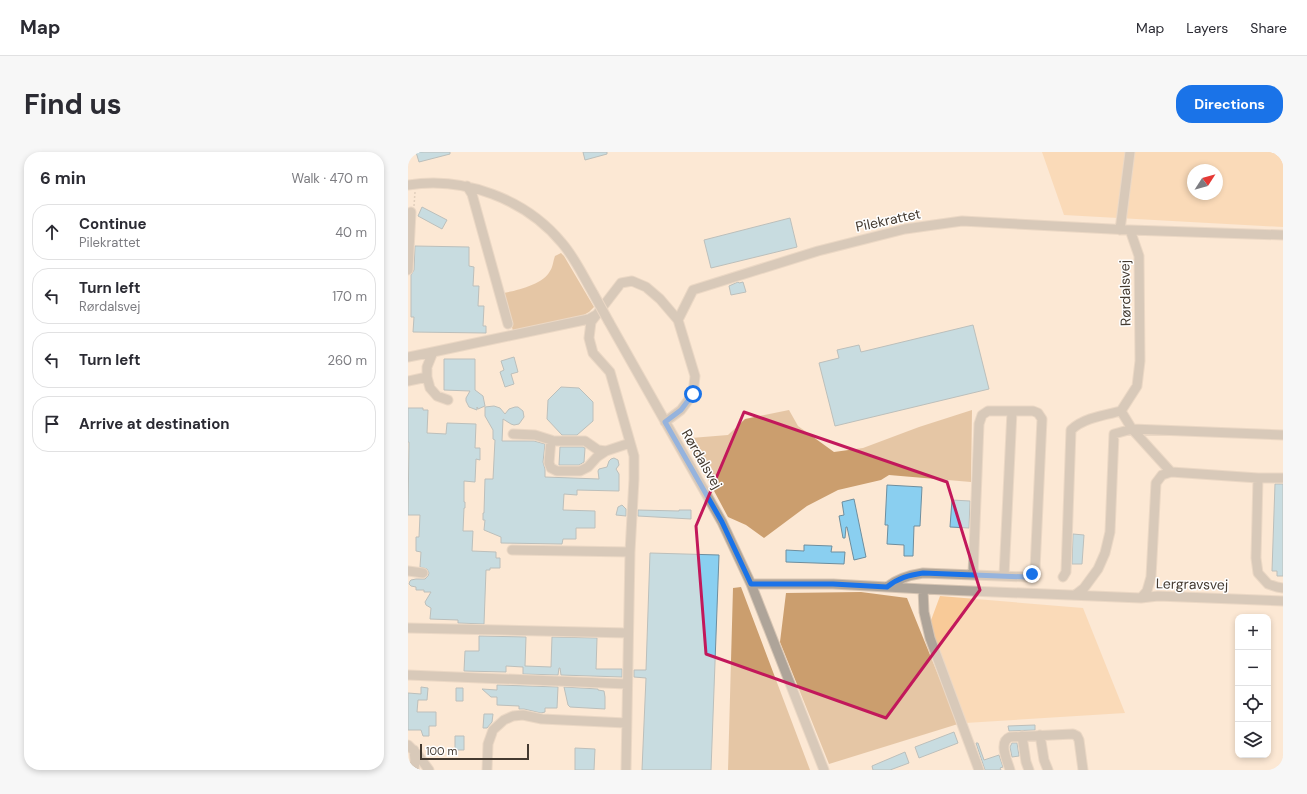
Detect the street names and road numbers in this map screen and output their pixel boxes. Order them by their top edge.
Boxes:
street label: Pilekrattet [854,204,922,236]
street label: Rørdalsvej [1115,260,1135,326]
street label: Rørdalsvej [678,426,726,492]
street label: Lergravsvej [1156,574,1228,594]

